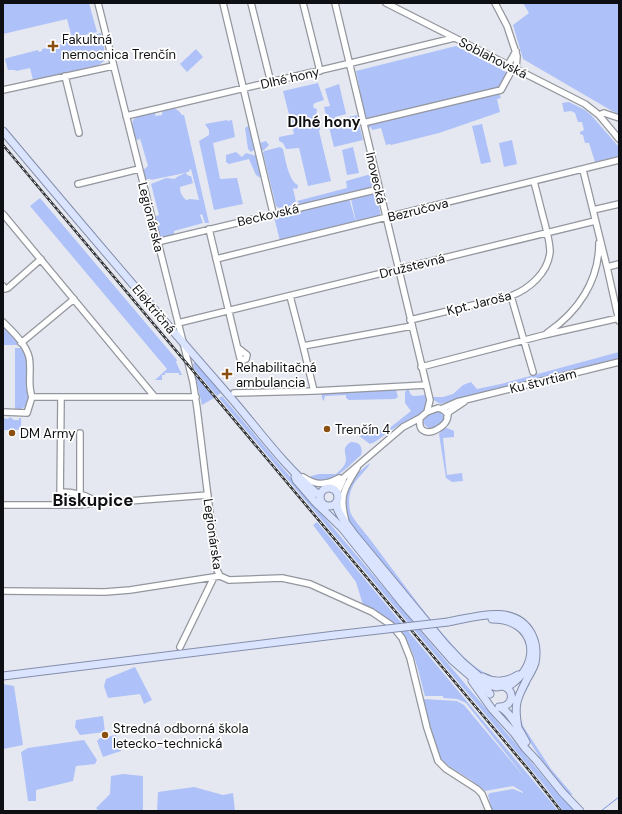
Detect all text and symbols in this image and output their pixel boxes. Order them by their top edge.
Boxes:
place label: Fakultná nemocnica Trenčín [62,31,176,63]
street label: Soblahovská [456,33,530,83]
marker: Fakultná nemocnica Trenčín [47,40,59,52]
street label: Dlhé hony [259,63,321,93]
district label: Dlhé hony [288,112,360,132]
street label: Inovecká [362,150,390,206]
street label: Legionárska [134,180,168,254]
street label: Bezručova [386,194,450,226]
street label: Beckovská [236,200,300,230]
street label: Družstevná [378,250,446,282]
street label: Električná [128,281,180,337]
street label: Kpt. Jaroša [445,287,513,319]
place label: Rehabilitačná ambulancia [236,359,317,391]
street label: Ku štvrtiam [508,365,578,397]
marker: Rehabilitačná ambulancia [221,368,233,380]
place label: Trenčín 4 [335,421,390,438]
marker: Trenčín 4 [322,424,332,434]
place label: DM Army [20,425,75,442]
marker: DM Army [7,428,17,438]
district label: Biskupice [52,489,134,511]
street label: Legionárska [200,497,226,571]
place label: Stredná odborná škola letecko-technická [113,720,249,752]
marker: Stredná odborná škola letecko-technická [100,730,110,740]

